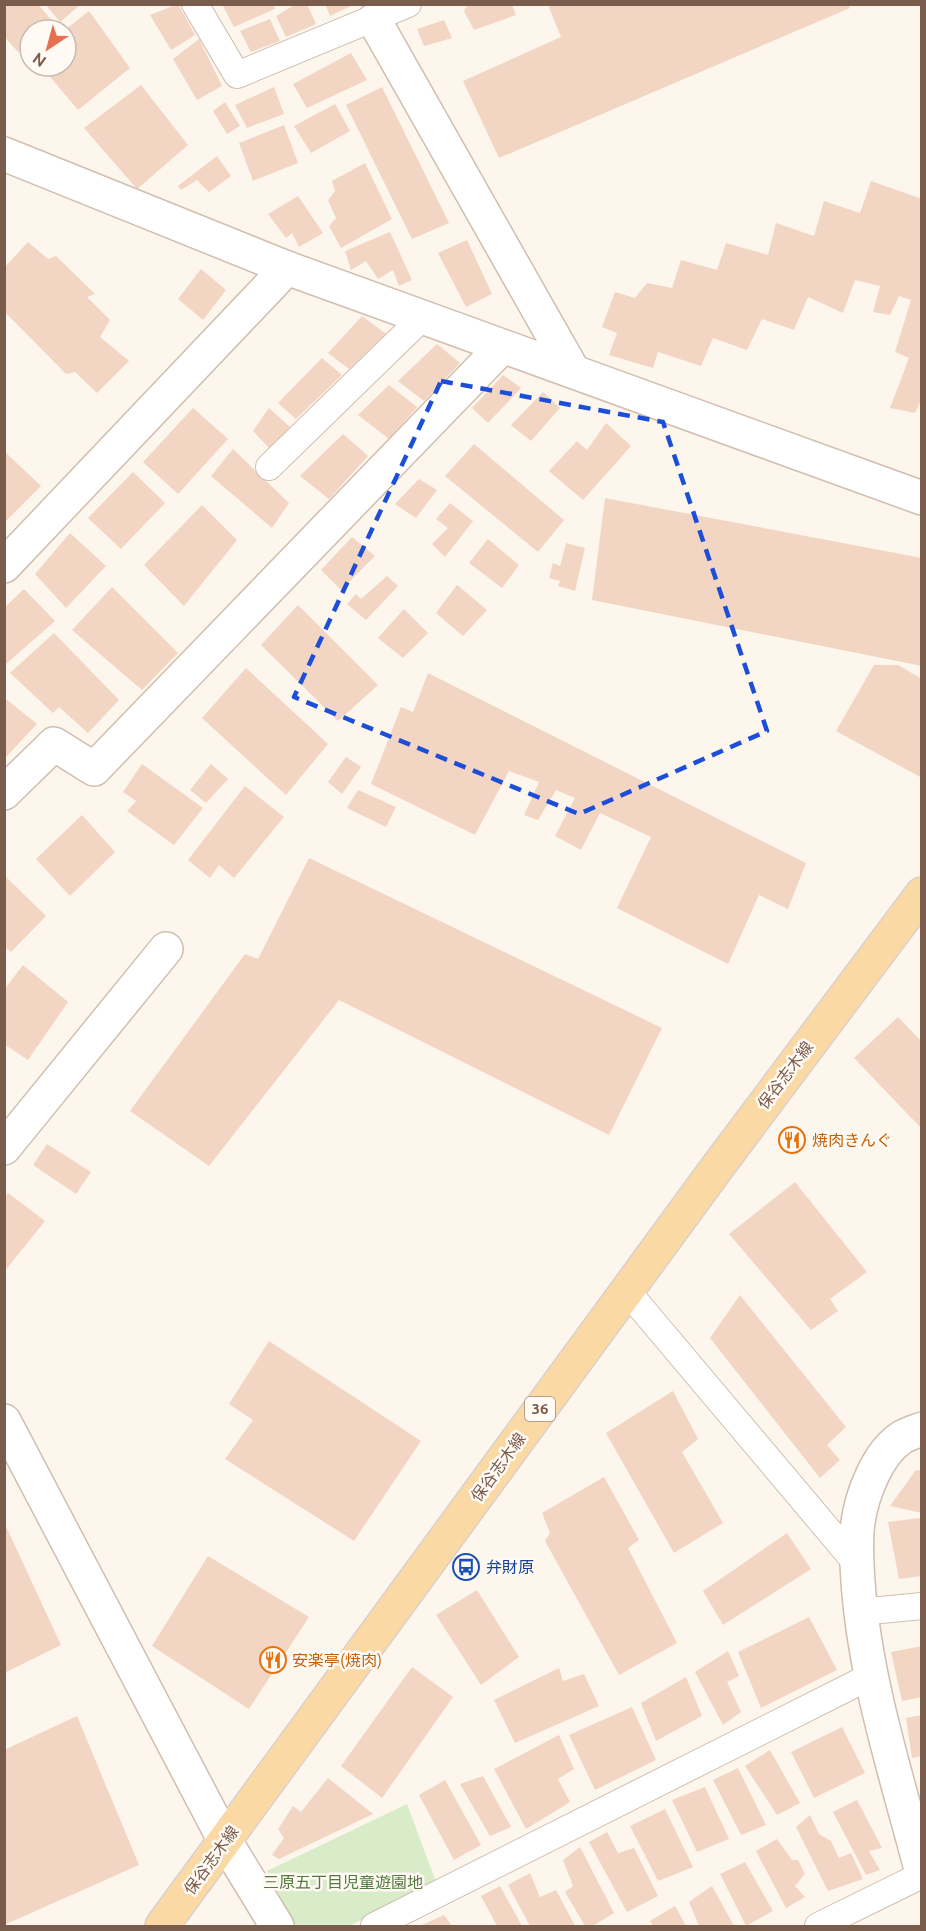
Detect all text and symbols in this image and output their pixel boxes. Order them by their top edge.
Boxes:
north arrow [18,18,78,78]
text: N [29,49,49,71]
street label: 保谷志木線 [754,1038,816,1112]
restaurant icon: 焼肉きんぐ [777,1125,807,1155]
place label: 焼肉きんぐ [812,1131,892,1149]
road number: 36 [525,1397,555,1421]
street label: 保谷志木線 [467,1429,529,1505]
bus stop icon: 弁財原 [451,1552,481,1582]
place label: 弁財原 [486,1558,534,1576]
restaurant icon: 安楽亭(焼肉) [258,1645,288,1675]
place label: 安楽亭(焼肉) [292,1651,382,1670]
street label: 保谷志木線 [180,1822,242,1898]
park label: 三原五丁目児童遊園地 [263,1873,423,1891]

